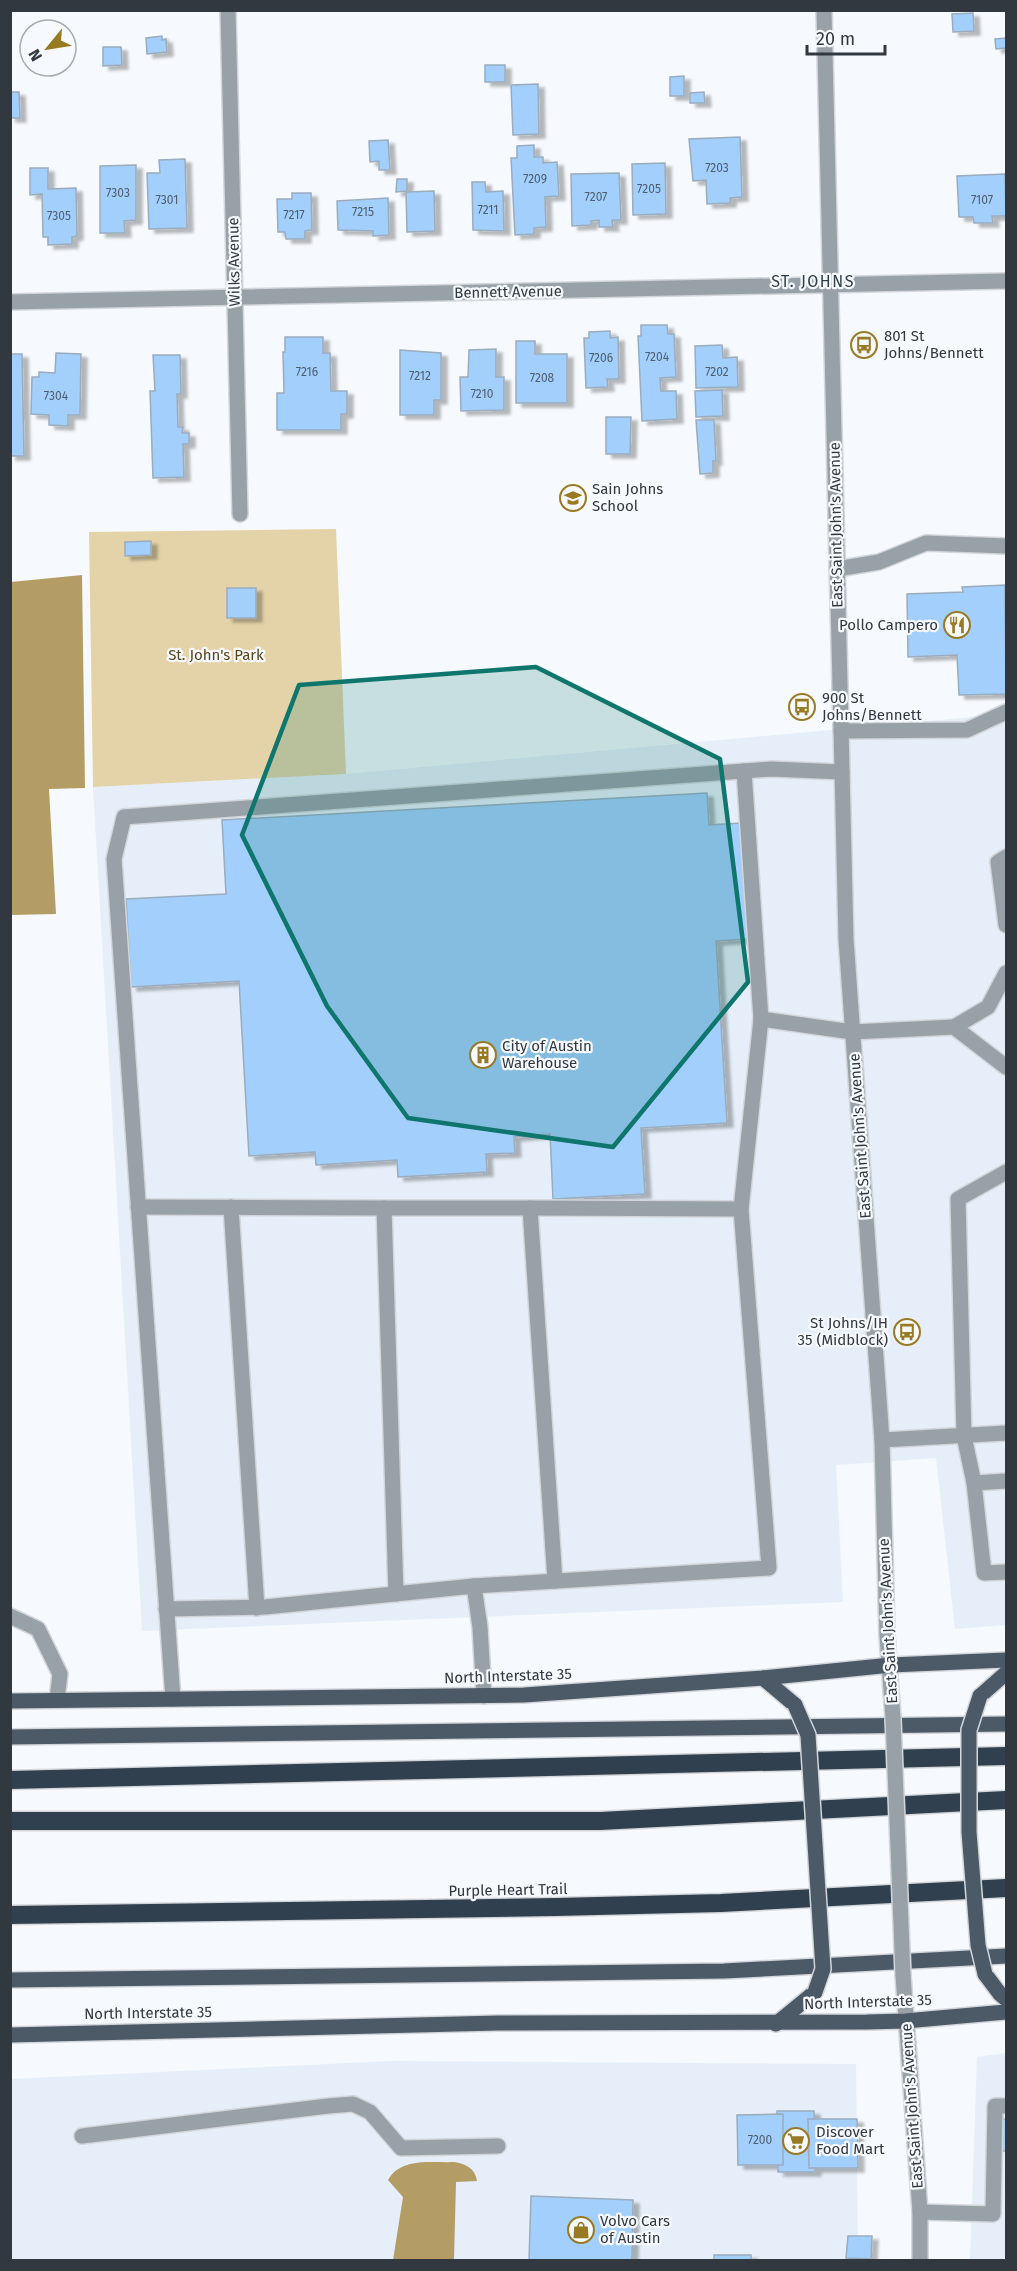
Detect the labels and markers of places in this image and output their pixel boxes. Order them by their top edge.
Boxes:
place label: 801 St Johns/Bennett [884,327,984,362]
bus stop icon: 801 St Johns/Bennett [849,330,879,360]
place label: Sain Johns School [592,480,663,515]
school or university icon: Sain Johns School [558,483,588,513]
restaurant icon: Pollo Campero [942,610,972,640]
place label: Pollo Campero [839,616,938,634]
place label: 900 St Johns/Bennett [822,689,922,724]
bus stop icon: 900 St Johns/Bennett [787,692,817,722]
place label: City of Austin Warehouse [502,1037,592,1072]
building icon: City of Austin Warehouse [468,1040,498,1070]
place label: St Johns/IH 35 (Midblock) [798,1314,888,1349]
bus stop icon: St Johns/IH 35 (Midblock) [892,1317,922,1347]
place label: Discover Food Mart [816,2123,885,2158]
supermarket icon: Discover Food Mart [781,2126,811,2156]
place label: Volvo Cars of Austin [600,2212,670,2247]
shop icon: Volvo Cars of Austin [566,2215,596,2245]

